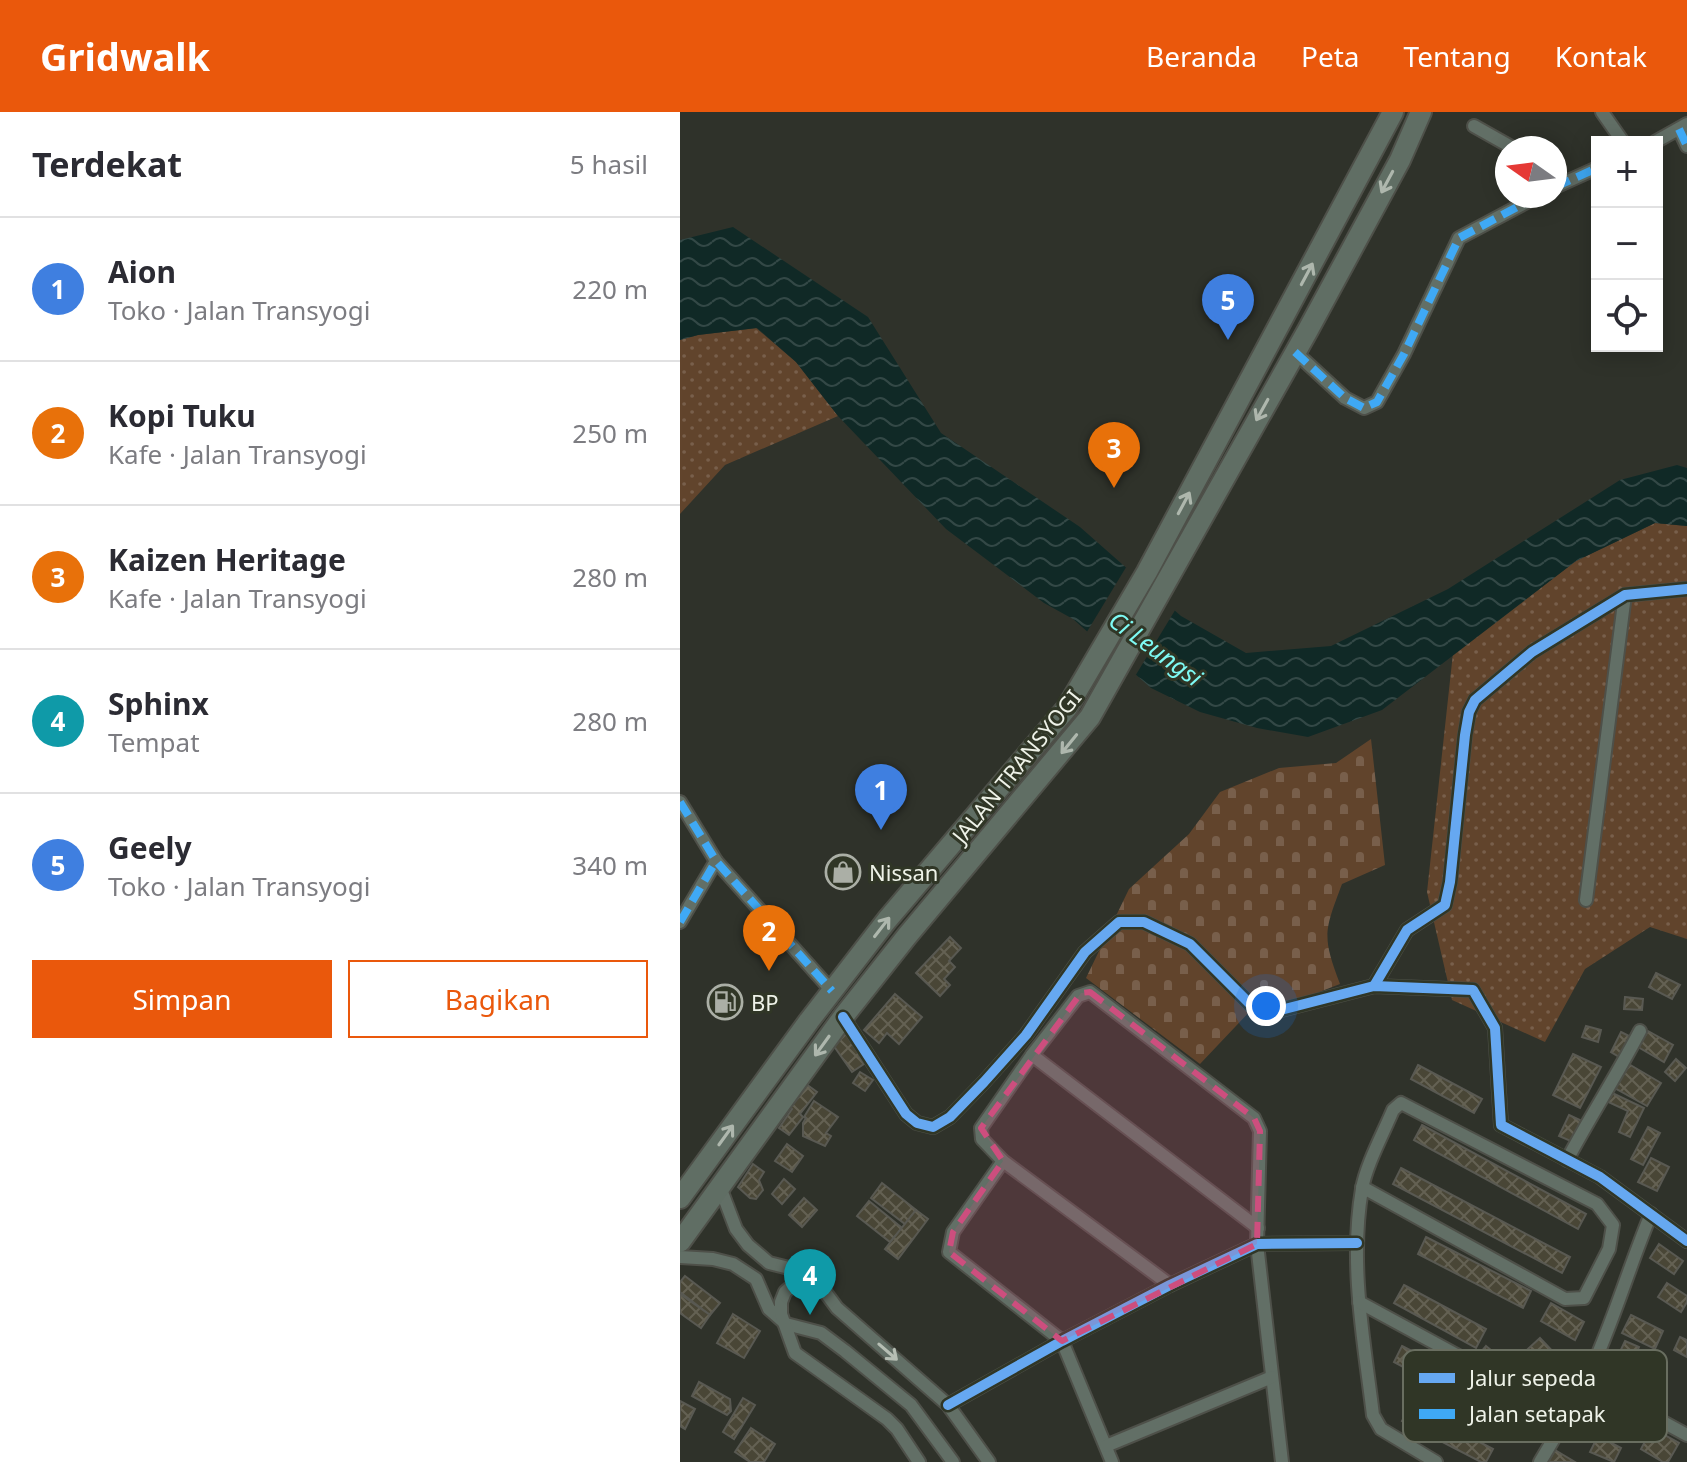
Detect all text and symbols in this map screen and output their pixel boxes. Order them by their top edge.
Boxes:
text: Gridwalk [40,30,210,82]
text: Beranda [1146,37,1257,75]
text: Peta [1301,37,1360,75]
text: Tentang [1404,37,1511,75]
text: Kontak [1555,37,1647,75]
north arrow [1495,136,1567,208]
map controls [1591,136,1663,352]
button: + [1591,136,1663,208]
text: Terdekat [32,141,182,187]
text: 5 hasil [570,146,648,182]
one-way arrow [1379,170,1395,194]
button: − [1591,208,1663,280]
text: Aion [108,251,176,292]
one-way arrow [1300,262,1315,286]
text: 1 [51,271,65,307]
text: 220 m [572,271,648,307]
pin: 5 [1202,274,1254,340]
button: locate [1591,280,1663,352]
text: Toko · Jalan Transyogi [108,292,370,328]
text: Kopi Tuku [108,395,256,436]
one-way arrow [1254,398,1270,421]
text: 2 [51,415,65,451]
text: 250 m [572,415,648,451]
pin: 3 [1088,422,1140,488]
text: Kafe · Jalan Transyogi [108,436,367,472]
one-way arrow [1177,492,1193,515]
text: Kaizen Heritage [108,539,346,580]
text: 3 [51,559,65,595]
text: 280 m [572,559,648,595]
text: Kafe · Jalan Transyogi [108,580,367,616]
water label: Ci Leungsi [1103,603,1210,694]
text: Sphinx [108,683,209,724]
street label: JALAN TRANSYOGI [943,683,1087,851]
text: 4 [51,703,65,739]
text: 280 m [572,703,648,739]
text: Tempat [108,724,200,760]
one-way arrow [1060,733,1077,754]
pin: 1 [855,764,907,830]
text: Geely [108,827,192,868]
text: 5 [51,847,65,883]
text: 340 m [572,847,648,883]
shop icon: Nissan [824,853,862,891]
place label: Nissan [869,857,938,887]
text: Toko · Jalan Transyogi [108,868,370,904]
pin: 2 [743,905,795,971]
one-way arrow [873,917,890,938]
button: Simpan [32,960,332,1038]
button: Bagikan [348,960,648,1038]
fuel station icon: BP [706,983,744,1021]
your location [1246,986,1286,1026]
place label: BP [751,987,779,1017]
one-way arrow [814,1035,831,1056]
one-way arrow [718,1125,734,1147]
pin: 4 [784,1249,836,1315]
one-way arrow [877,1343,897,1361]
legend [1403,1350,1667,1442]
text: Jalur sepeda [1467,1362,1596,1392]
text: Jalan setapak [1467,1398,1606,1428]

